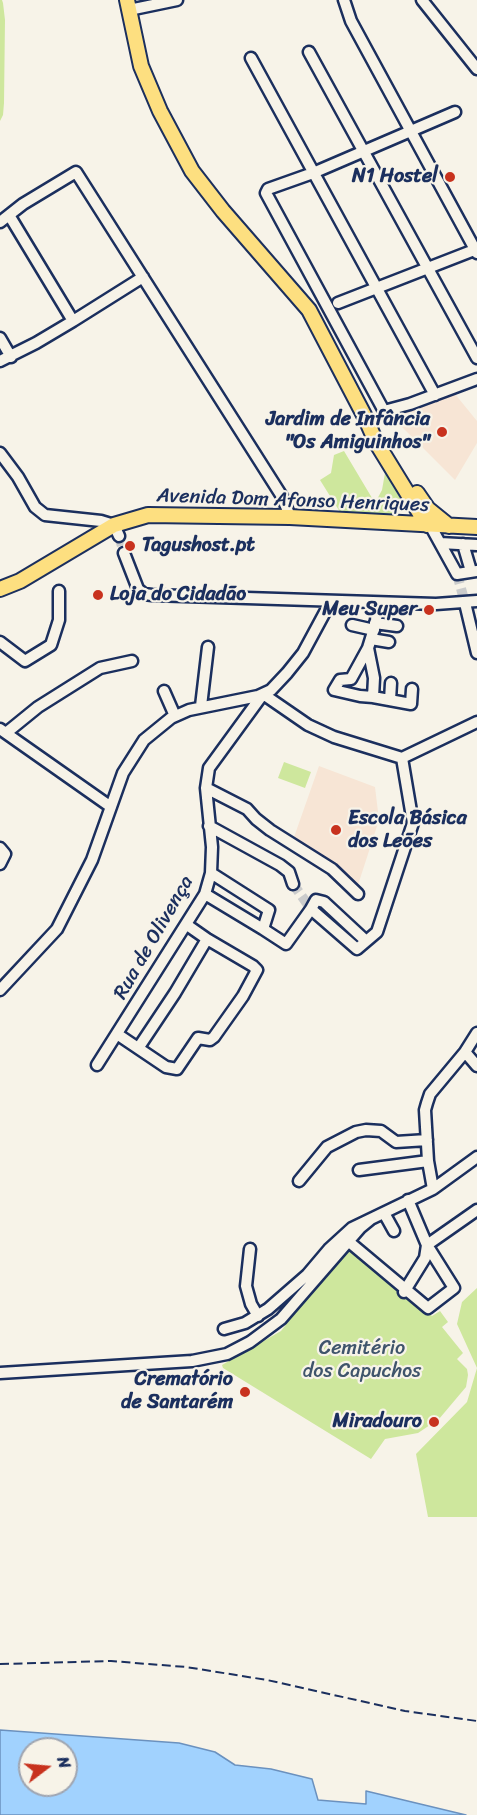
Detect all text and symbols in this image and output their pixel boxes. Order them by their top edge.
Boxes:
place label: N1 Hostel [352,165,438,189]
marker: N1 Hostel [443,170,457,184]
place label: Jardim de Infância "Os Amiguinhos" [266,408,430,455]
marker: Jardim de Infância "Os Amiguinhos" [435,425,449,439]
street label: Avenida Dom Afonso Henriques [156,484,430,518]
place label: Tagushost.pt [142,534,255,558]
marker: Tagushost.pt [123,539,137,553]
place label: Loja do Cidadão [110,583,246,607]
marker: Loja do Cidadão [91,588,105,602]
place label: Meu Super [322,598,417,622]
marker: Meu Super [422,603,436,617]
place label: Escola Básica dos Leões [348,807,467,854]
marker: Escola Básica dos Leões [329,823,343,837]
street label: Rua de Olivença [109,872,199,1004]
park label: Cemitério dos Capuchos [303,1337,421,1384]
place label: Crematório de Santarém [121,1368,233,1415]
marker: Crematório de Santarém [238,1385,252,1399]
place label: Miradouro [332,1410,422,1434]
marker: Miradouro [427,1415,441,1429]
north arrow [18,1737,78,1797]
text: N [48,1753,79,1772]

